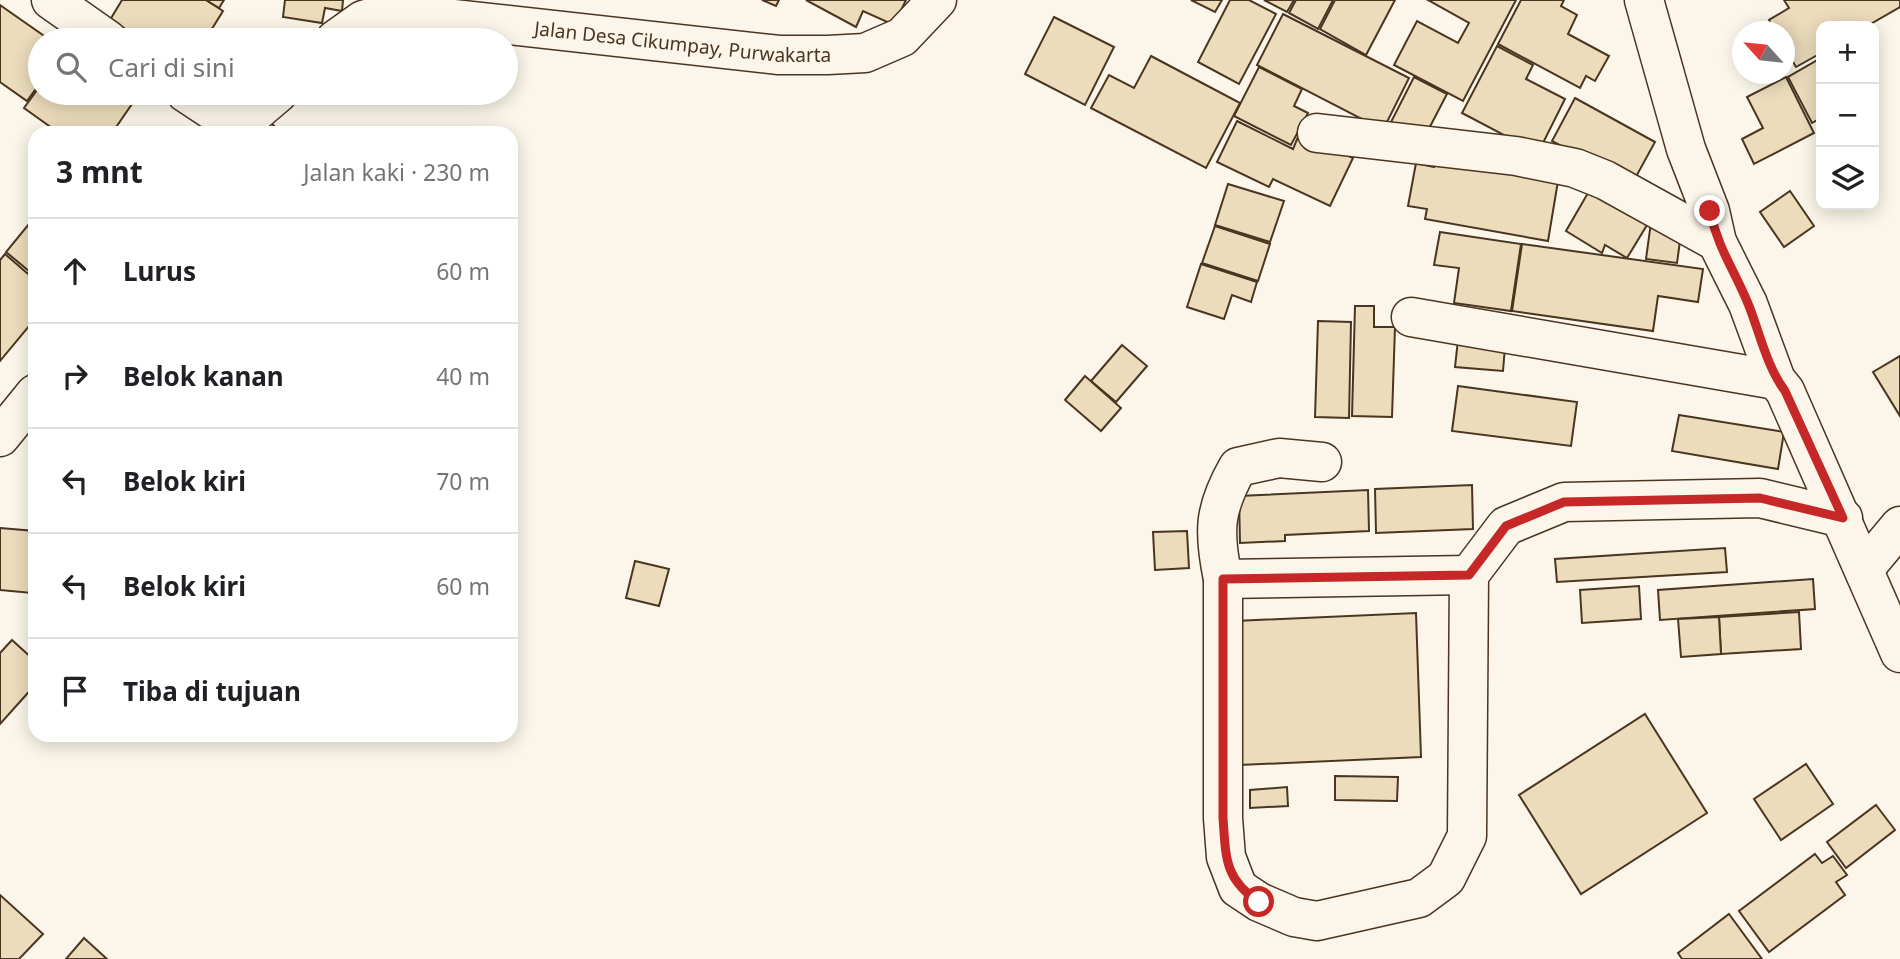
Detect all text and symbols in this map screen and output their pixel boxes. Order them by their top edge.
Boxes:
street label: Jalan Desa Cikumpay, Purwakarta [531,15,831,68]
north arrow [1732,21,1795,84]
map controls [1816,21,1879,210]
button: + [1816,21,1879,84]
search box [28,28,518,105]
icon: search [52,48,90,86]
text: Cari di sini [108,49,235,85]
button: − [1816,84,1879,147]
button: layers [1816,147,1879,210]
text: 3 mnt [56,151,143,192]
text: Jalan kaki · 230 m [303,156,490,188]
route end [1694,195,1725,226]
icon: ahead [56,252,94,290]
text: Lurus [123,253,196,289]
text: 60 m [436,255,490,287]
icon: right [56,357,94,395]
text: Belok kanan [123,358,284,394]
text: 40 m [436,360,490,392]
icon: left [56,462,94,500]
text: Belok kiri [123,463,246,499]
text: 70 m [436,465,490,497]
icon: left [56,567,94,605]
text: Belok kiri [123,568,246,604]
text: 60 m [436,570,490,602]
icon: arrive [56,672,94,710]
text: Tiba di tujuan [123,673,301,709]
route start [1243,886,1274,917]

